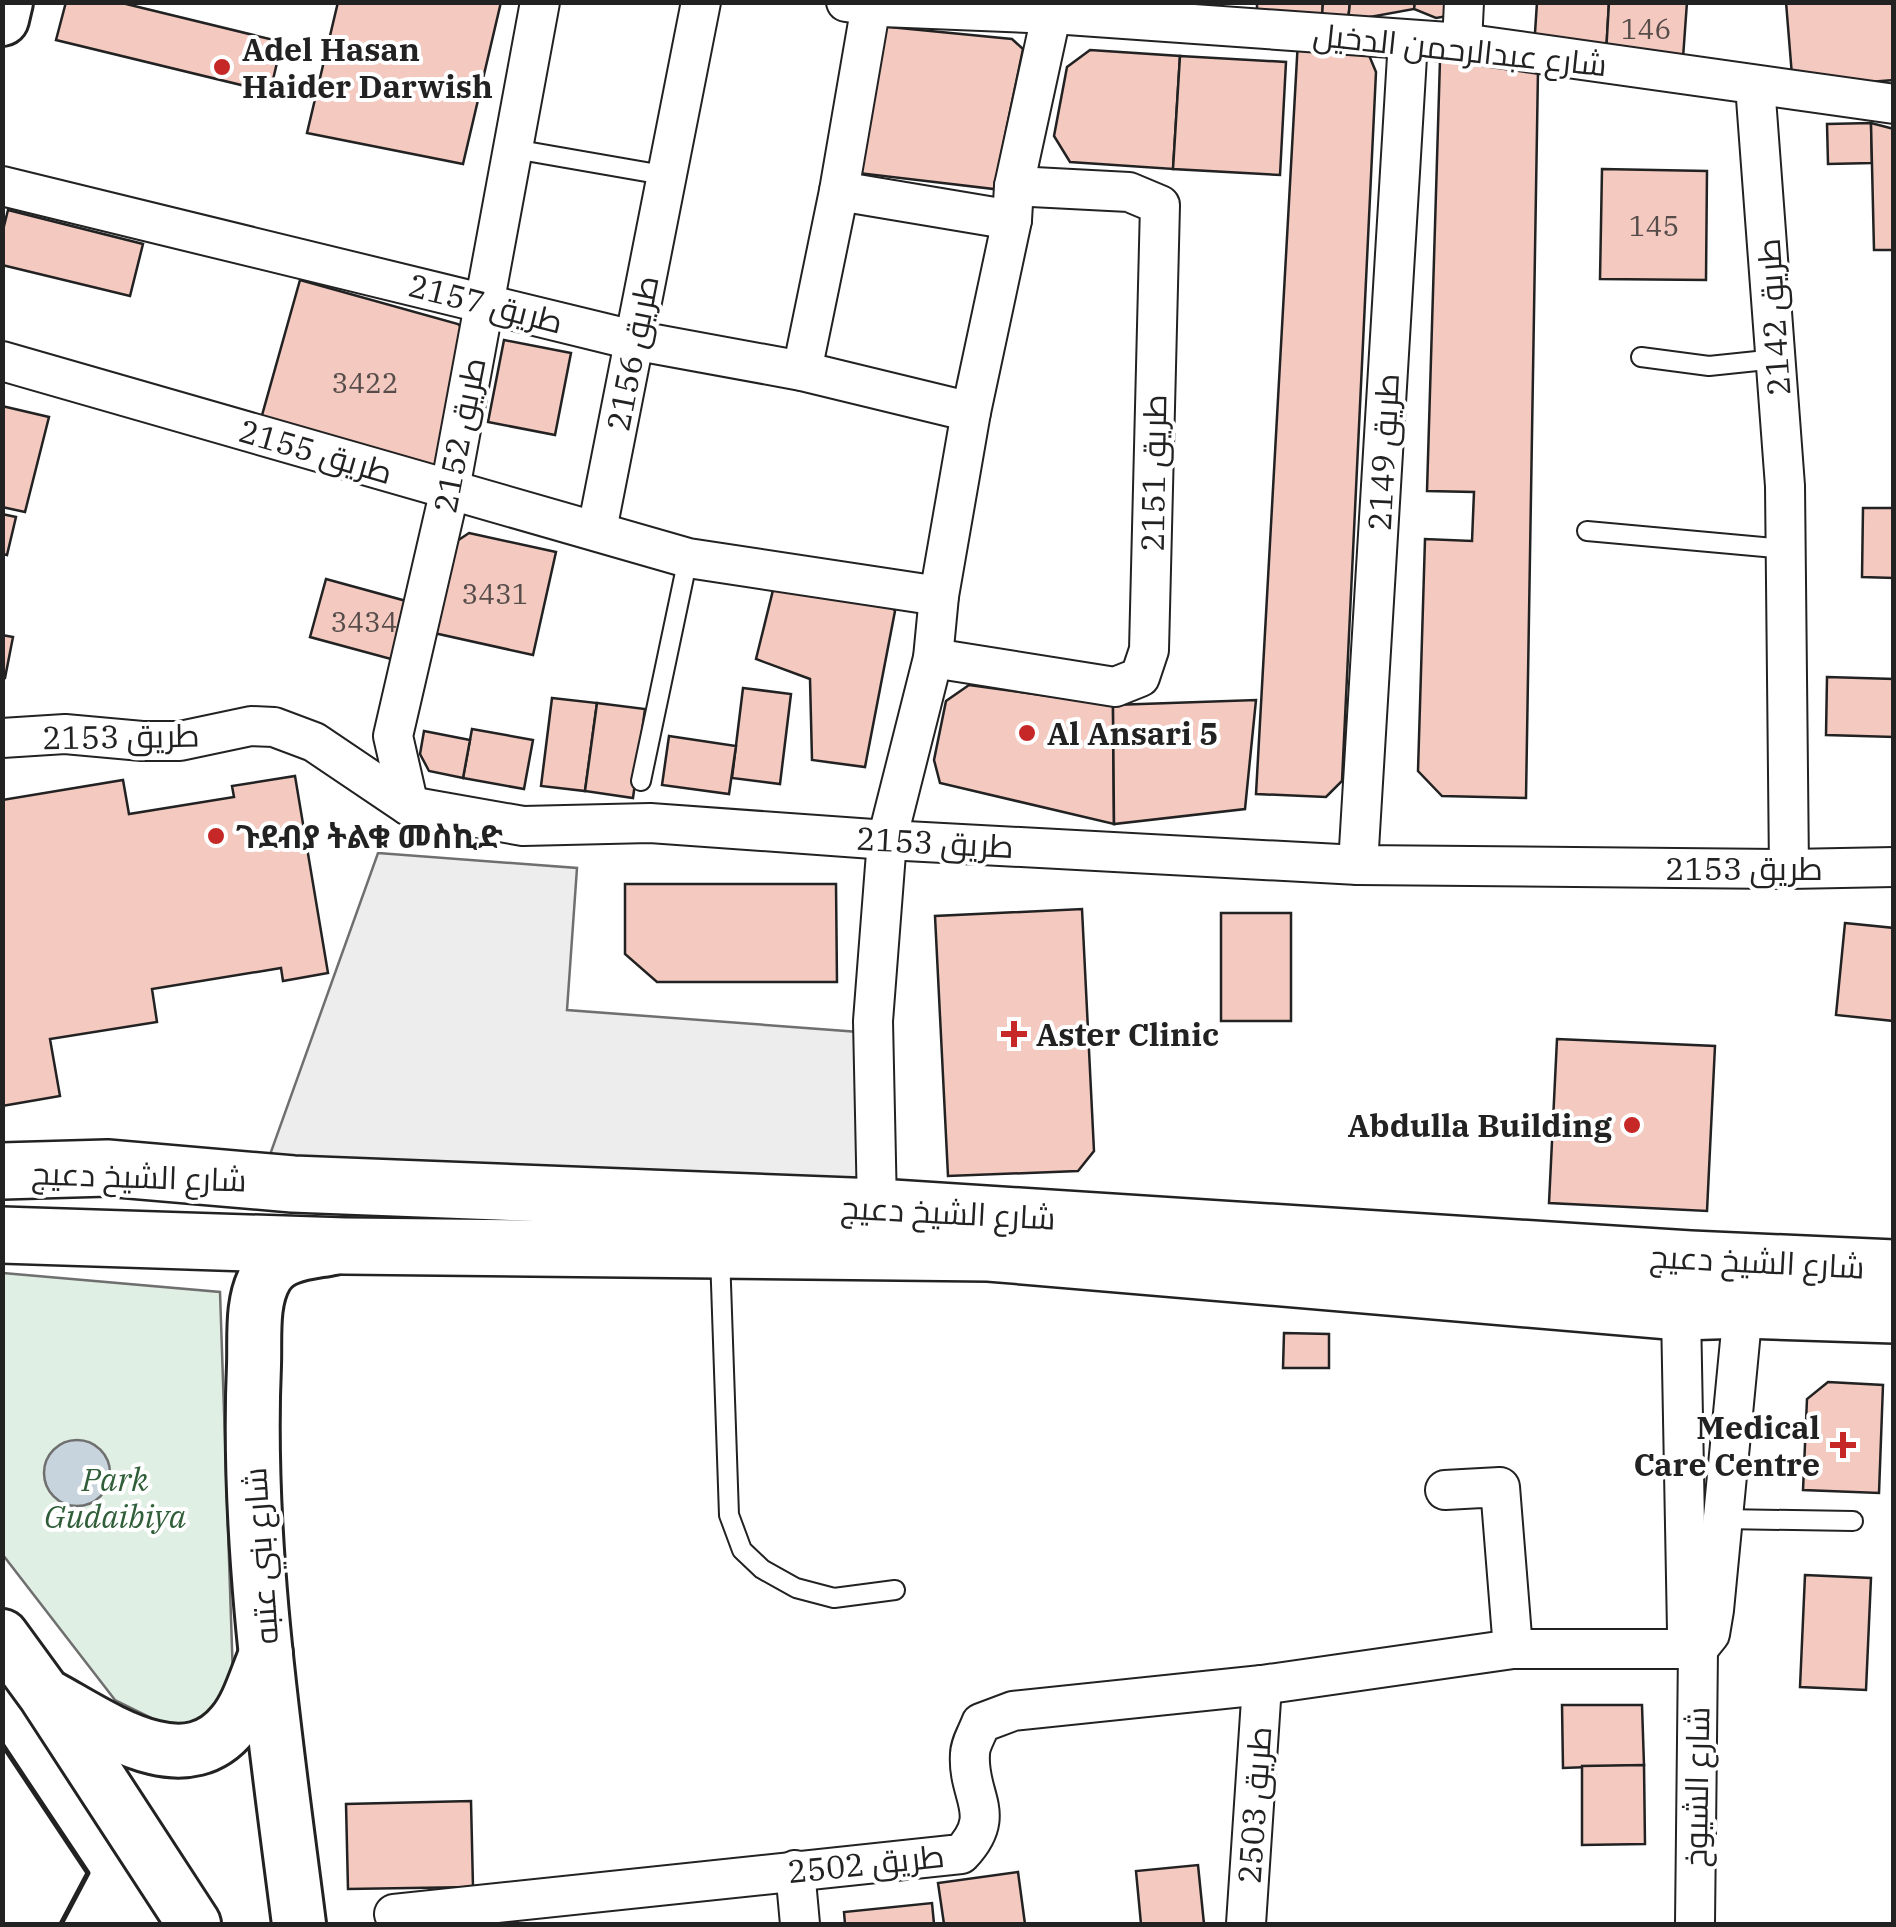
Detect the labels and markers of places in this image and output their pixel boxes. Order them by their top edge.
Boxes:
place label: Adel Hasan Haider Darwish [242,28,493,107]
marker: Adel Hasan Haider Darwish [211,56,233,78]
place label: Al Ansari 5 [1047,712,1218,754]
marker: Al Ansari 5 [1016,722,1038,744]
place label: ጉደብያ ትልቁ መስኪድ [236,815,503,857]
marker: ጉደብያ ትልቁ መስኪድ [205,825,227,847]
place label: Aster Clinic [1036,1013,1219,1055]
marker: Aster Clinic [1001,1021,1027,1047]
place label: Abdulla Building [1348,1104,1612,1146]
marker: Abdulla Building [1621,1114,1643,1136]
place label: Medical Care Centre [1633,1406,1820,1485]
marker: Medical Care Centre [1830,1432,1856,1458]

